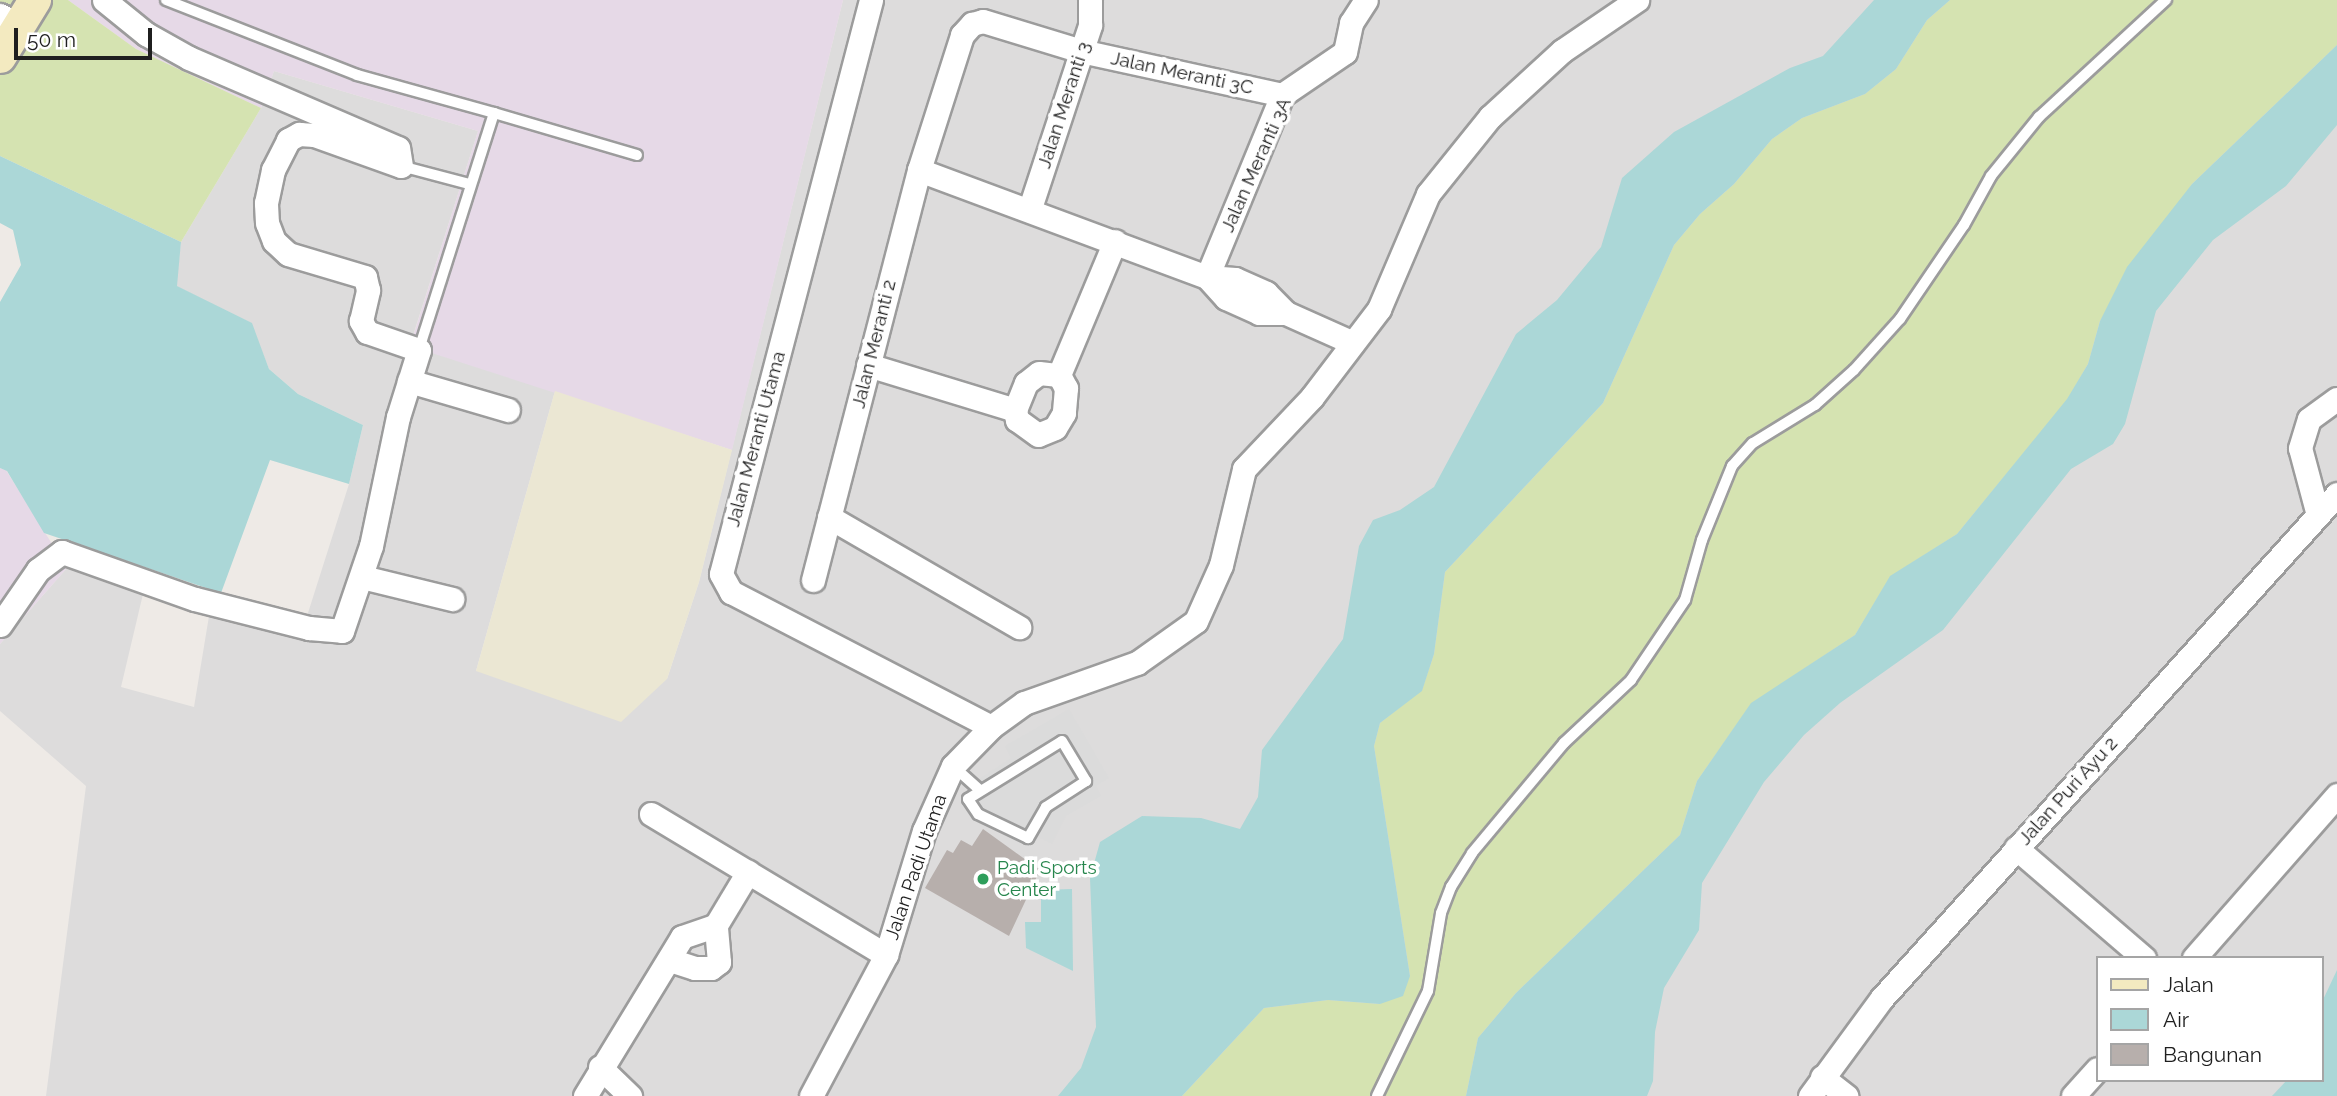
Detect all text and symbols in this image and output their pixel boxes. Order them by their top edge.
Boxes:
scale bar [18,14,156,58]
text: 50 m [27,27,76,52]
street label: Jalan Meranti 3 [1033,39,1095,171]
street label: Jalan Meranti 3C [1109,47,1255,99]
street label: Jalan Meranti 3A [1216,94,1296,236]
street label: Jalan Meranti 2 [847,277,901,411]
street label: Jalan Meranti Utama [722,349,790,529]
street label: Jalan Puri Ayu 2 [2013,732,2123,850]
street label: Jalan Padi Utama [880,791,952,943]
place label: Padi Sports Center [997,857,1097,901]
marker: Padi Sports Center [975,871,991,887]
legend [2096,956,2323,1082]
text: Jalan [2163,972,2214,997]
text: Air [2163,1007,2189,1032]
text: Bangunan [2163,1042,2262,1067]

